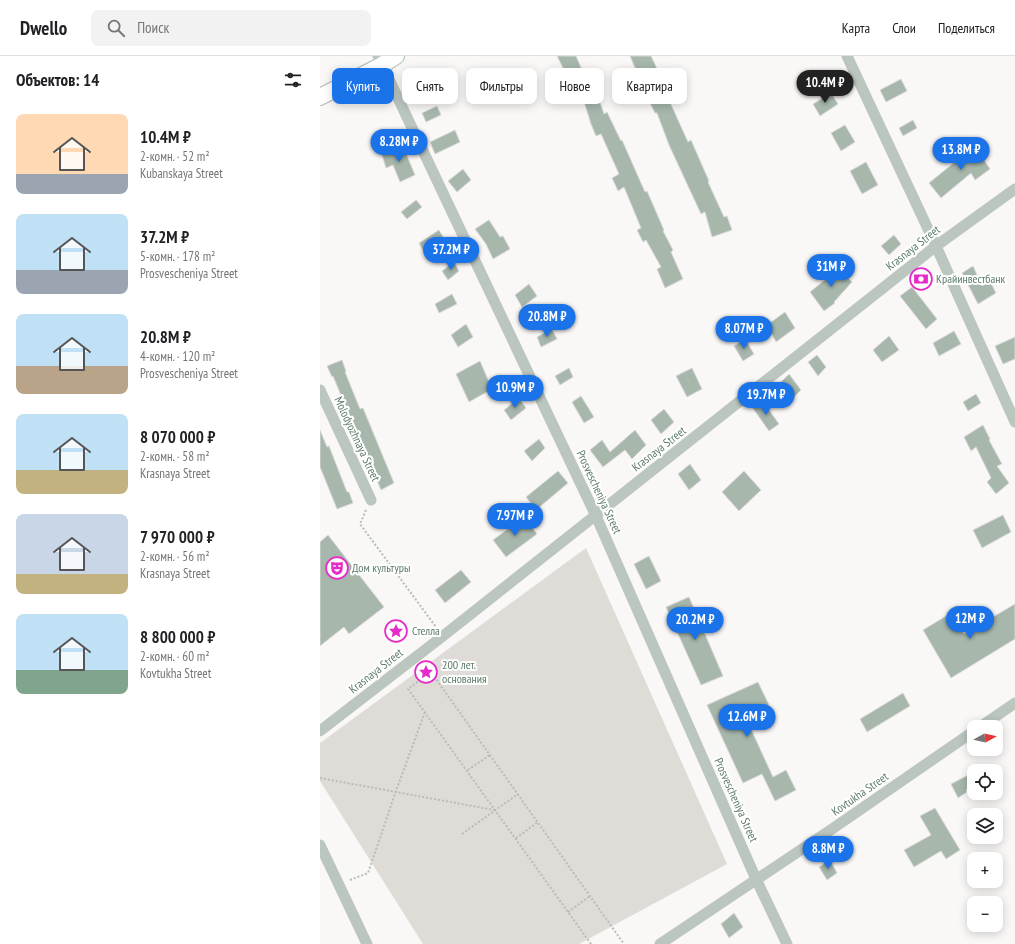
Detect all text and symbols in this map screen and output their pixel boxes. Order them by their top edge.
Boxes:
search box [91,10,371,46]
text: Dwello [20,16,67,40]
icon: search [105,17,127,39]
text: Поиск [137,18,169,37]
text: Карта [842,19,870,37]
text: Слои [892,19,916,37]
text: Поделиться [938,19,995,37]
chip: Купить [332,68,394,104]
chip: Снять [402,68,458,104]
chip: Фильтры [466,68,537,104]
chip: Новое [545,68,604,104]
chip: Квартира [612,68,687,104]
text: Объектов: 14 [16,69,99,91]
icon: filters [282,69,304,91]
pin: 10.4M ₽ [788,70,862,104]
text: 10.4M ₽ [806,74,844,91]
text: 10.4M ₽ [140,126,191,148]
pin: 8.28M ₽ [362,129,436,163]
icon: home [48,130,96,178]
text: 8.28M ₽ [380,133,418,150]
pin: 13.8M ₽ [924,137,998,171]
text: 13.8M ₽ [942,141,980,158]
text: 2-комн. · 52 m² [140,148,210,165]
text: Kubanskaya Street [140,165,223,182]
street label: Krasnaya Street [883,221,943,273]
text: 37.2M ₽ [140,226,189,248]
icon: home [48,230,96,278]
pin: 37.2M ₽ [414,237,488,271]
text: 37.2M ₽ [432,241,470,258]
text: 5-комн. · 178 m² [140,248,215,265]
pin: 31M ₽ [803,254,859,288]
text: 31M ₽ [816,258,846,275]
text: Prosvescheniya Street [140,265,238,282]
bank icon: Крайинвестбанк [908,266,934,292]
place label: Крайинвестбанк [936,271,1006,286]
pin: 20.8M ₽ [510,304,584,338]
text: 20.8M ₽ [528,308,566,325]
pin: 8.07M ₽ [707,316,781,350]
text: 8.07M ₽ [725,320,763,337]
text: 20.8M ₽ [140,326,191,348]
icon: home [48,330,96,378]
text: 4-комн. · 120 m² [140,348,215,365]
text: Prosvescheniya Street [140,365,238,382]
pin: 10.9M ₽ [478,375,552,409]
text: 10.9M ₽ [496,379,534,396]
pin: 19.7M ₽ [729,382,803,416]
text: 19.7M ₽ [747,386,785,403]
street label: Molodyozhnaya Street [331,394,384,484]
street label: Krasnaya Street [629,422,689,474]
text: 8 070 000 ₽ [140,426,215,448]
icon: home [48,430,96,478]
text: 2-комн. · 58 m² [140,448,210,465]
street label: Prosvescheniya Street [574,448,626,537]
text: Krasnaya Street [140,465,210,482]
pin: 7.97M ₽ [478,503,552,537]
text: 7.97M ₽ [496,507,534,524]
text: 7 970 000 ₽ [140,526,215,548]
icon: home [48,530,96,578]
text: 2-комн. · 56 m² [140,548,210,565]
theatre icon: Дом культуры [324,555,350,581]
place label: Дом культуры [352,560,410,575]
text: Krasnaya Street [140,565,210,582]
pin: 12M ₽ [942,606,998,640]
pin: 20.2M ₽ [658,607,732,641]
text: 12M ₽ [955,610,985,627]
text: 20.2M ₽ [676,611,714,628]
place icon: Стелла [383,618,409,644]
place label: Стелла [412,623,440,638]
text: 8 800 000 ₽ [140,626,215,648]
icon: home [48,630,96,678]
street label: Krasnaya Street [346,644,406,696]
text: 2-комн. · 60 m² [140,648,210,665]
place label: 200 лет. основания [442,657,487,686]
place icon: 200 лет. основания [413,659,439,685]
text: Kovtukha Street [140,665,211,682]
pin: 12.6M ₽ [710,704,784,738]
text: 12.6M ₽ [728,708,766,725]
north arrow [967,720,1003,756]
map controls [967,720,1003,932]
street label: Prosvescheniya Street [711,755,762,845]
button: locate [967,764,1003,800]
street label: Kovtukha Street [828,768,892,819]
button: layers [967,808,1003,844]
pin: 8.8M ₽ [795,836,861,870]
text: 8.8M ₽ [812,840,844,857]
button: + [967,852,1003,888]
button: − [967,896,1003,932]

